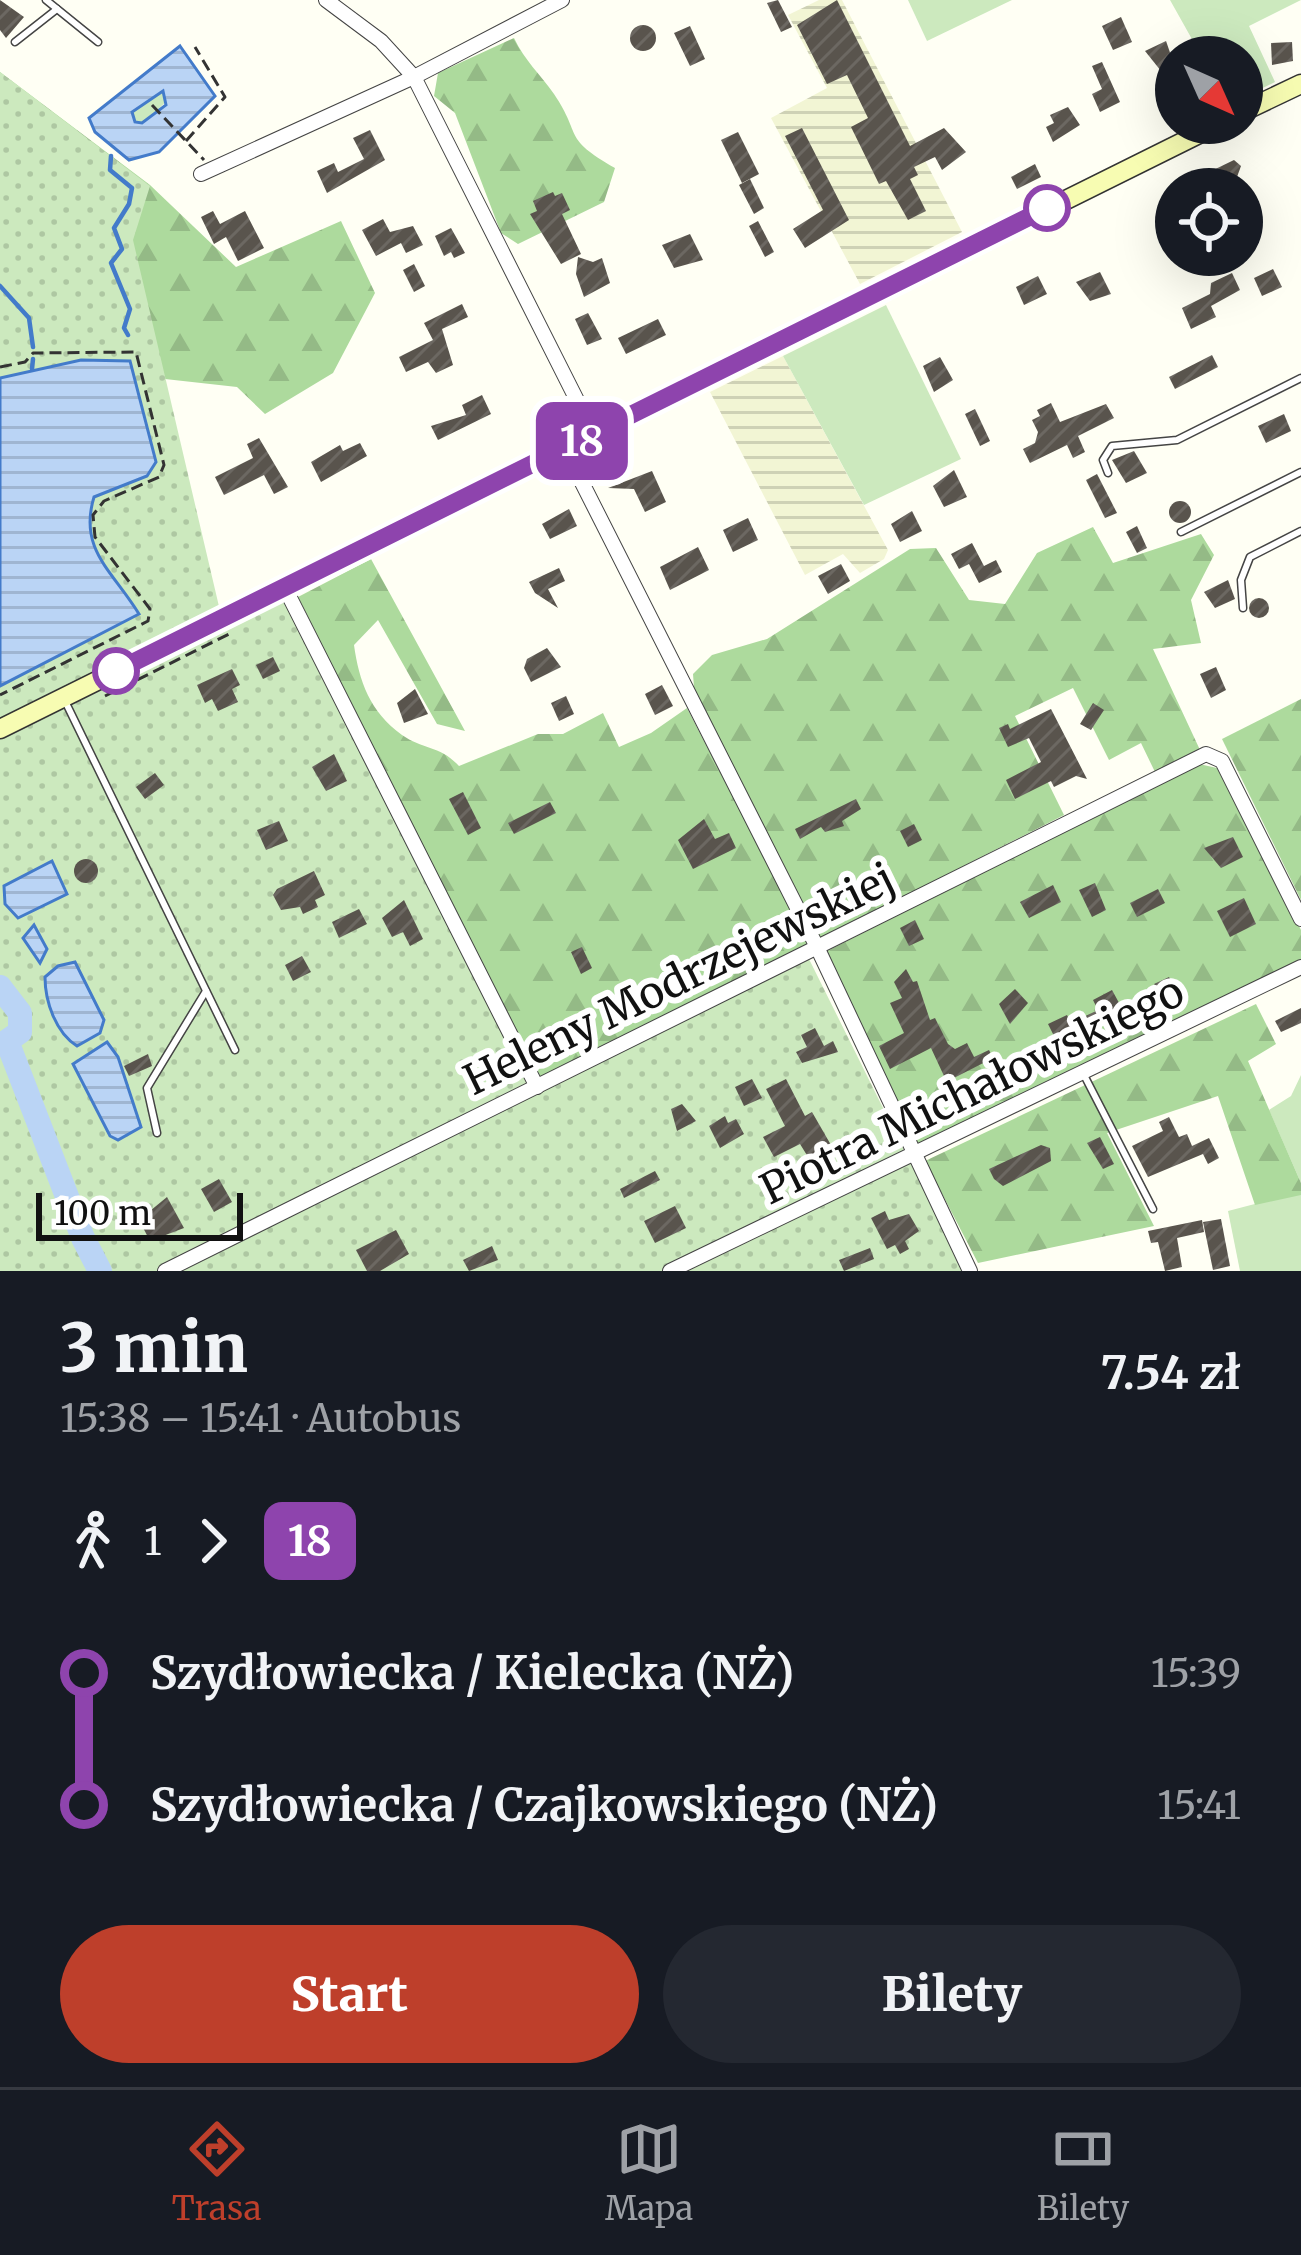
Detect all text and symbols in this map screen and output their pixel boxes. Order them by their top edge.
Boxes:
north arrow [1155,36,1263,144]
map controls [1155,36,1263,276]
button: locate [1155,168,1263,276]
unlabelled marker [1025,186,1069,230]
line badge: 18 [528,402,636,480]
text: 18 [560,415,604,467]
unlabelled marker [94,649,138,693]
street label: Heleny Modrzejewskiej [455,852,903,1106]
street label: Piotra Michałowskiego [752,965,1193,1216]
scale bar [36,1187,243,1240]
text: 100 m [54,1193,151,1234]
text: 3 min [60,1307,248,1390]
text: 7.54 zł [1100,1345,1241,1401]
text: 15:38 – 15:41 · Autobus [60,1394,461,1443]
icon: walk [60,1508,126,1574]
icon: forward [180,1508,246,1574]
text: 18 [288,1515,332,1567]
text: 1 [144,1517,162,1566]
text: Szydłowiecka / Kielecka (NŻ) [150,1645,794,1701]
text: 15:39 [1151,1649,1241,1698]
text: Szydłowiecka / Czajkowskiego (NŻ) [150,1777,938,1833]
text: 15:41 [1157,1781,1241,1830]
button: Start [60,1925,639,2063]
button: Bilety [663,1925,1241,2063]
tab: Trasa [172,2116,261,2229]
tab: Mapa [605,2116,693,2229]
tab: Bilety [1037,2116,1129,2229]

